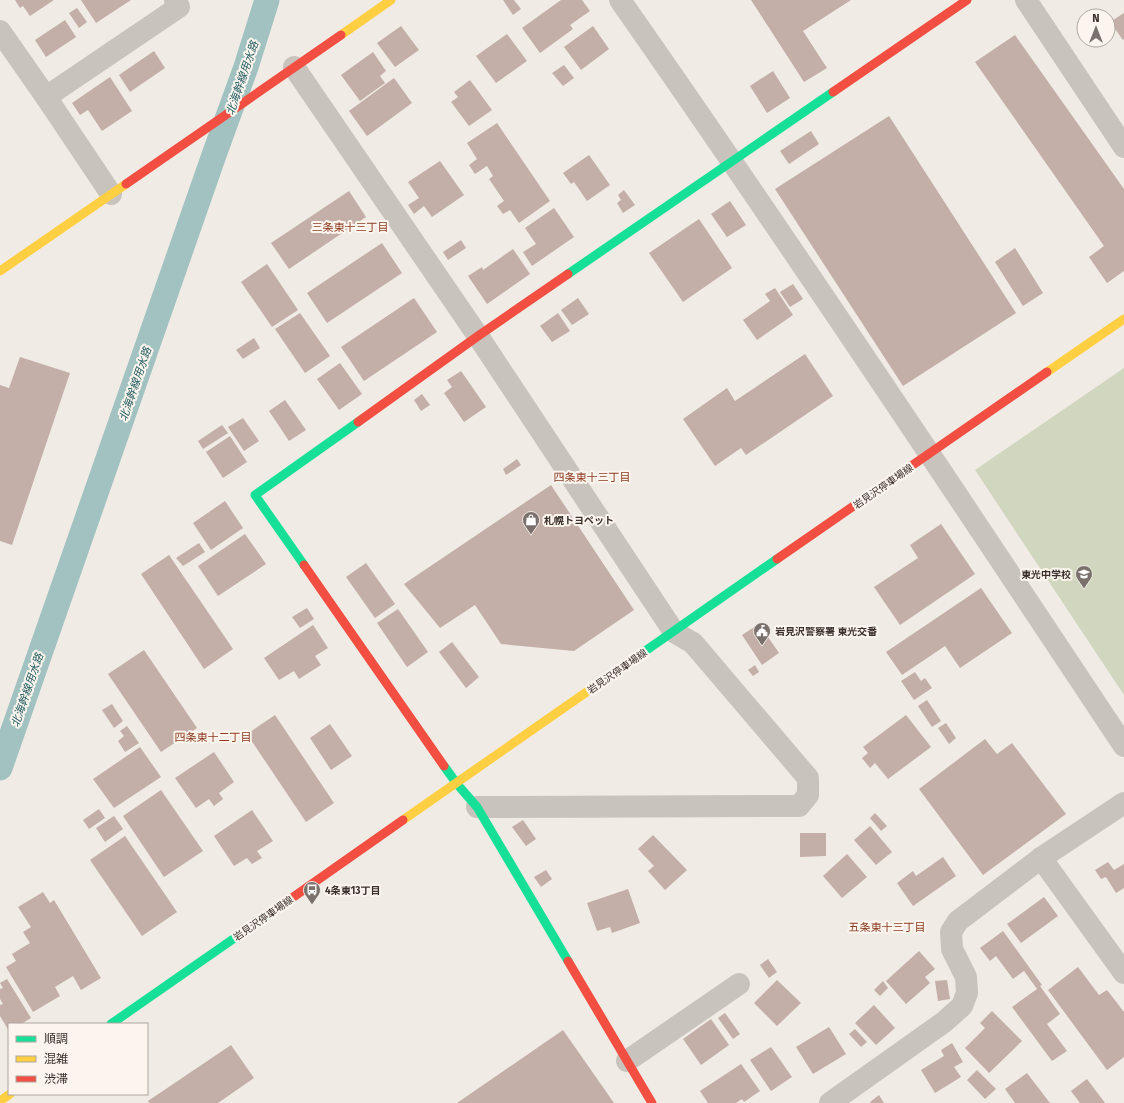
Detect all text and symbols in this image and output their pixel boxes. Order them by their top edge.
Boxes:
north arrow [1076,8,1116,48]
text: N [1092,12,1100,25]
water label: 北海幹線用水路 [224,39,261,117]
district label: 三条東十三丁目 [312,221,389,234]
water label: 北海幹線用水路 [117,345,154,423]
street label: 岩見沢停車場線 [851,462,916,512]
district label: 四条東十三丁目 [554,471,631,484]
shop icon: 札幌トヨペット [521,510,541,535]
place label: 札幌トヨペット [544,515,614,527]
school or university icon: 東光中学校 [1074,564,1094,589]
place label: 東光中学校 [1021,569,1071,581]
public building icon: 岩見沢警察署 東光交番 [752,621,772,646]
place label: 岩見沢警察署 東光交番 [775,626,877,638]
street label: 岩見沢停車場線 [585,647,650,697]
water label: 北海幹線用水路 [9,651,46,729]
district label: 四条東十二丁目 [175,731,252,744]
bus stop icon: 4条東13丁目 [302,880,322,905]
place label: 4条東13丁目 [325,885,381,897]
street label: 岩見沢停車場線 [231,894,296,944]
district label: 五条東十三丁目 [849,921,926,934]
legend [8,1023,148,1095]
text: 順調 [44,1032,68,1046]
text: 混雑 [44,1052,68,1066]
text: 渋滞 [44,1072,68,1086]

